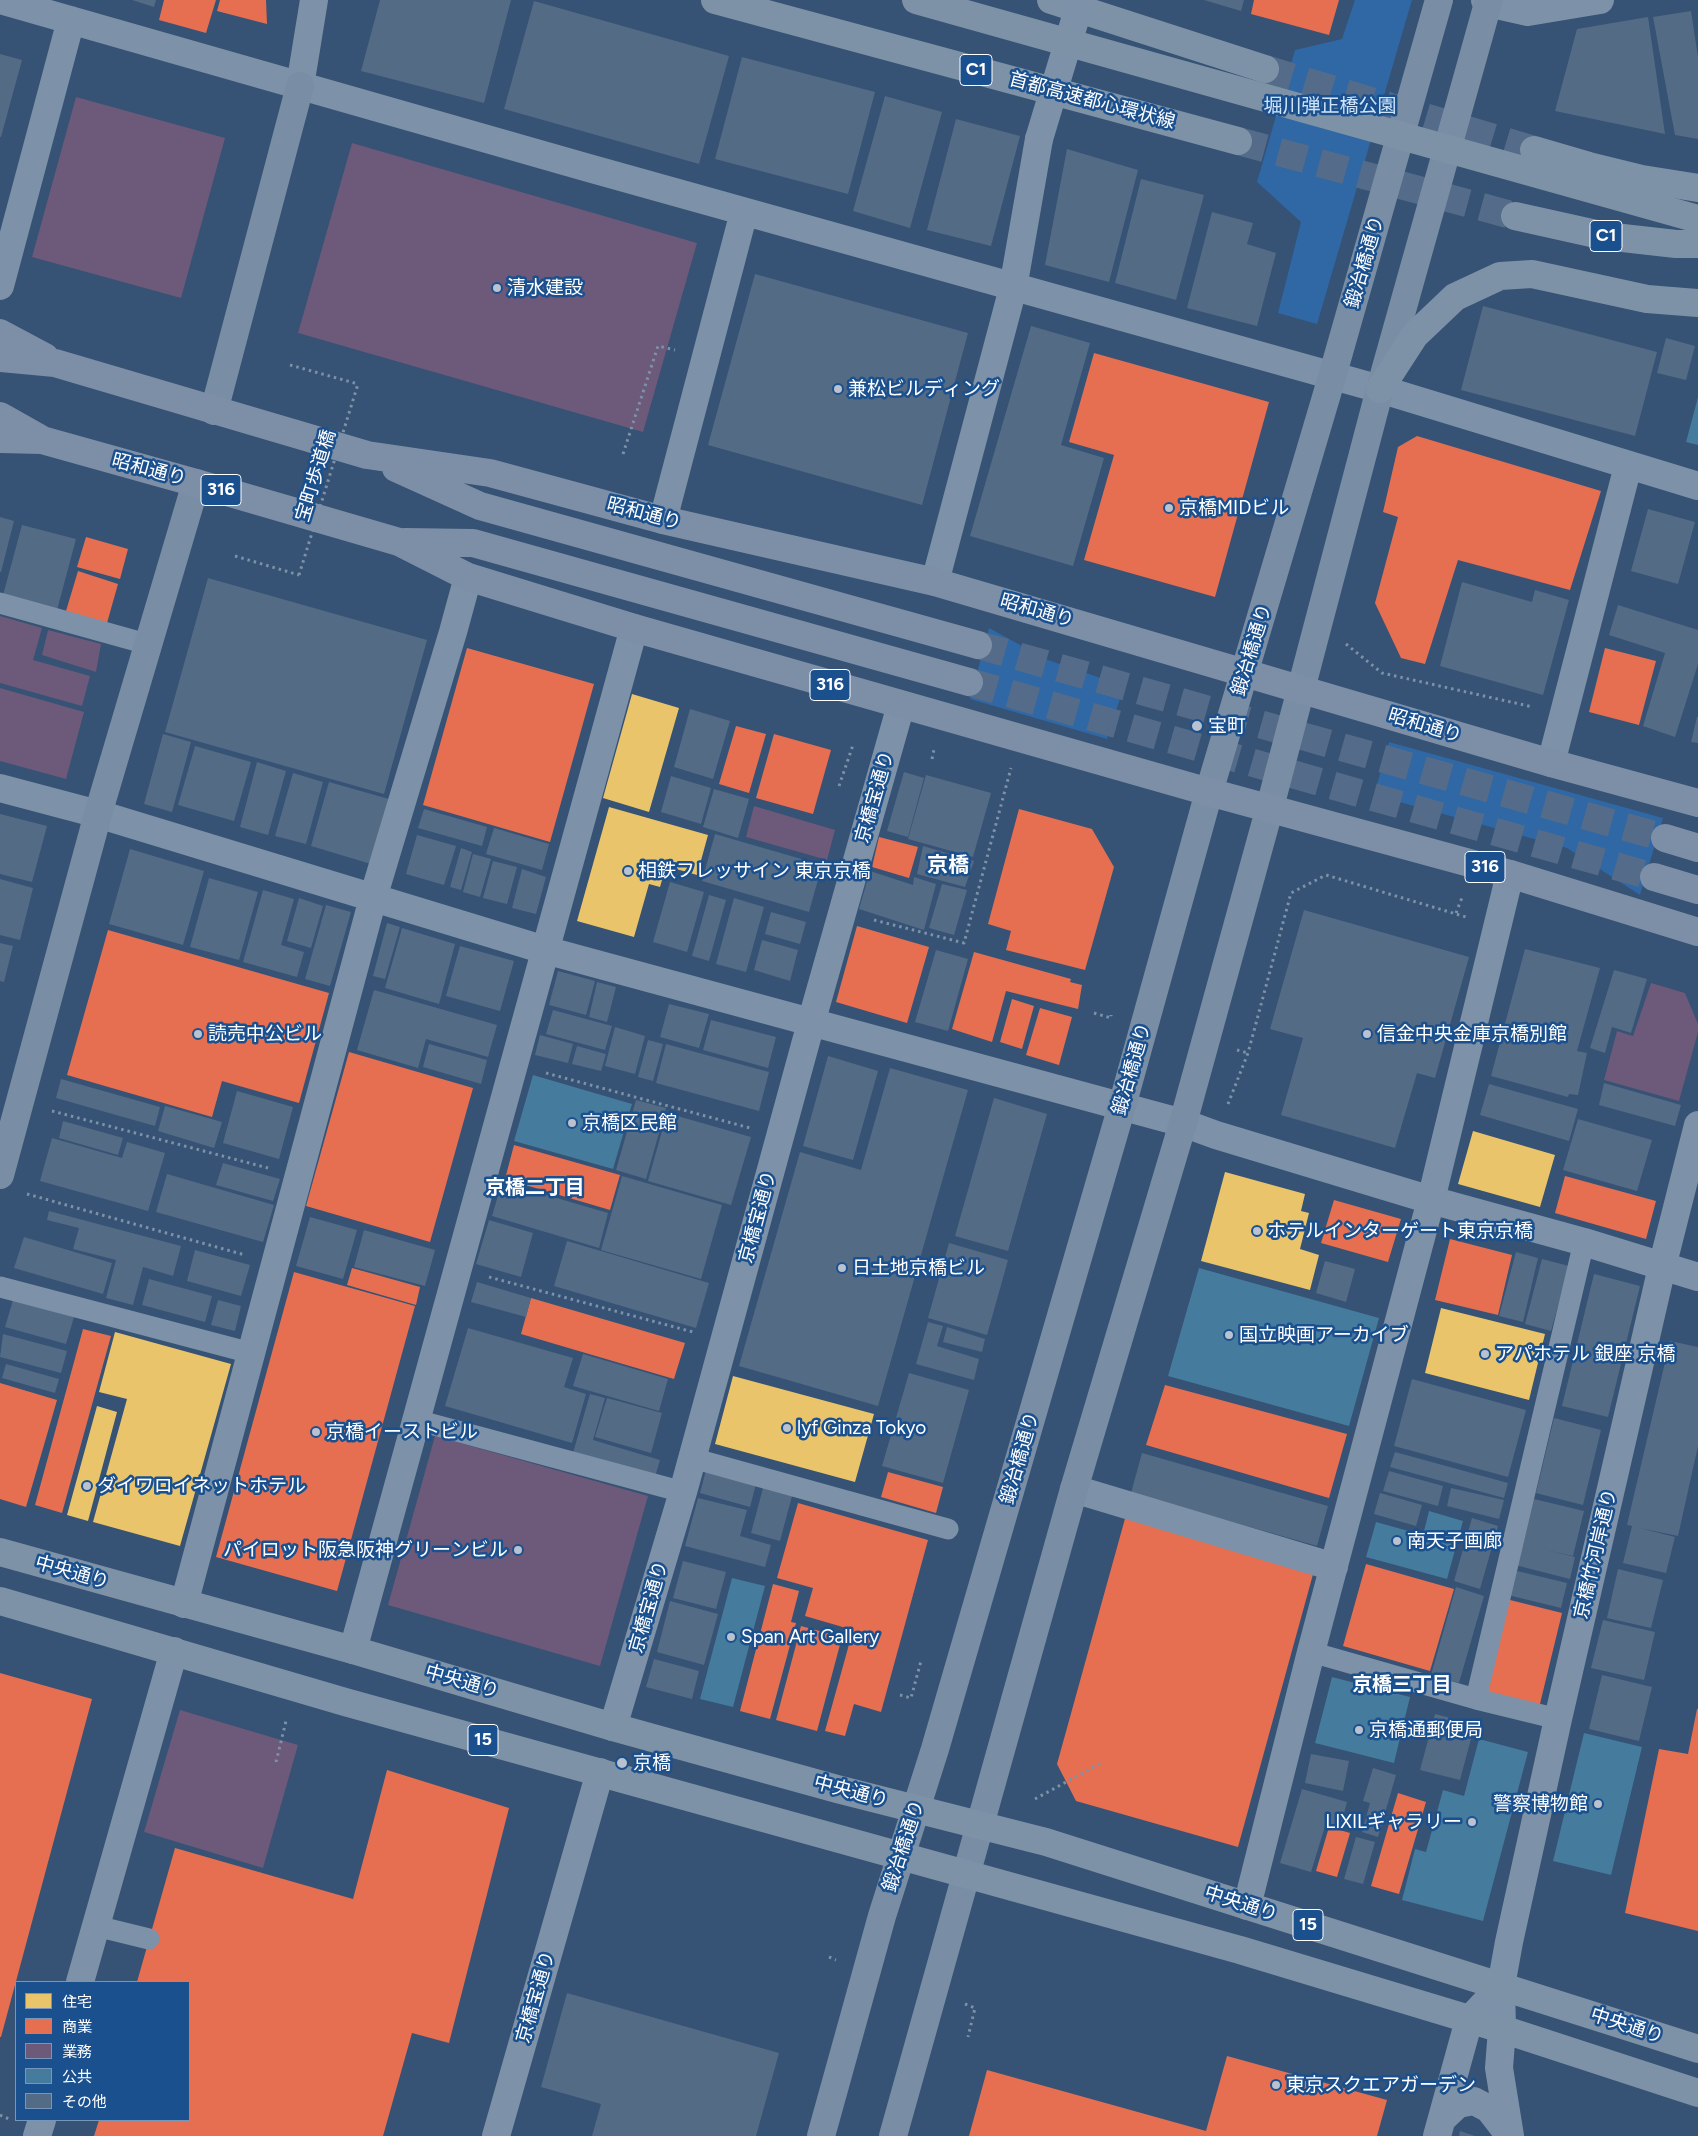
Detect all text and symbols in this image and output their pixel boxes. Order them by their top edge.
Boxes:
road number: C1 [960,54,992,86]
street label: 首都高速都心環状線 [1006,68,1178,134]
park label: 堀川弾正橋公園 [1264,95,1396,117]
street label: 鍛冶橋通り [1341,213,1389,311]
road number: C1 [1590,220,1622,252]
place label: 清水建設 [507,277,583,299]
marker: 清水建設 [491,282,503,294]
place label: 兼松ビルディング [848,378,1000,400]
marker: 兼松ビルディング [832,383,844,395]
street label: 宝町歩道橋 [291,427,341,525]
street label: 昭和通り [109,449,189,491]
road number: 316 [201,474,241,506]
street label: 昭和通り [604,493,684,535]
place label: 京橋MIDビル [1179,497,1289,519]
marker: 京橋MIDビル [1163,502,1175,514]
street label: 昭和通り [997,590,1077,632]
street label: 鍛冶橋通り [1227,601,1277,699]
road number: 316 [810,670,850,700]
street label: 昭和通り [1385,704,1465,748]
place label: 宝町 [1208,715,1246,737]
marker: 宝町 [1190,719,1204,733]
street label: 京橋宝通り [851,748,899,846]
road number: 316 [1465,852,1505,882]
district label: 京橋 [927,853,969,879]
place label: 相鉄フレッサイン 東京京橋 [638,860,871,882]
marker: 相鉄フレッサイン 東京京橋 [622,865,634,877]
street label: 鍛冶橋通り [1108,1020,1156,1118]
place label: 読売中公ビル [208,1023,322,1045]
place label: 信金中央金庫京橋別館 [1377,1023,1567,1045]
marker: 読売中公ビル [192,1028,204,1040]
marker: 信金中央金庫京橋別館 [1361,1028,1373,1040]
place label: 京橋区民館 [582,1112,677,1134]
marker: 京橋区民館 [566,1117,578,1129]
street label: 京橋宝通り [735,1168,781,1266]
district label: 京橋二丁目 [485,1176,585,1200]
place label: ホテルインターゲート東京京橋 [1267,1220,1533,1242]
marker: ホテルインターゲート東京京橋 [1251,1225,1263,1237]
place label: 日土地京橋ビル [852,1257,985,1279]
marker: 日土地京橋ビル [836,1262,848,1274]
place label: 国立映画アーカイブ [1239,1324,1409,1346]
marker: 国立映画アーカイブ [1223,1329,1235,1341]
place label: アパホテル 銀座 京橋 [1495,1343,1675,1365]
marker: アパホテル 銀座 京橋 [1479,1348,1491,1360]
street label: 鍛冶橋通り [996,1409,1044,1507]
place label: lyf Ginza Tokyo [797,1417,926,1439]
place label: 京橋イーストビル [326,1421,478,1443]
marker: lyf Ginza Tokyo [781,1422,793,1434]
marker: 京橋イーストビル [310,1426,322,1438]
place label: ダイワロイネットホテル [97,1475,306,1497]
marker: ダイワロイネットホテル [81,1480,93,1492]
street label: 京橋竹河岸通り [1570,1487,1622,1621]
place label: 南天子画廊 [1407,1530,1502,1552]
marker: 南天子画廊 [1391,1535,1403,1547]
place label: パイロット阪急阪神グリーンビル [223,1539,508,1561]
marker: パイロット阪急阪神グリーンビル [512,1544,524,1556]
street label: 中央通り [32,1552,112,1594]
street label: 京橋宝通り [625,1558,673,1656]
place label: Span Art Gallery [741,1626,879,1648]
marker: Span Art Gallery [725,1631,737,1643]
street label: 中央通り [422,1661,502,1703]
district label: 京橋三丁目 [1352,1673,1452,1697]
place label: 京橋通郵便局 [1369,1719,1483,1741]
road number: 15 [468,1724,498,1756]
marker: 京橋通郵便局 [1353,1724,1365,1736]
place label: 京橋 [633,1752,671,1774]
marker: 京橋 [615,1756,629,1770]
street label: 中央通り [811,1771,891,1813]
place label: 警察博物館 [1493,1793,1588,1815]
street label: 鍛冶橋通り [878,1797,930,1895]
marker: 警察博物館 [1592,1798,1604,1810]
place label: LIXILギャラリー [1325,1811,1462,1833]
marker: LIXILギャラリー [1466,1816,1478,1828]
street label: 中央通り [1201,1881,1281,1927]
road number: 15 [1293,1910,1323,1940]
street label: 京橋宝通り [512,1948,560,2046]
legend [15,1981,190,2121]
text: 住宅 [62,1993,92,2011]
street label: 中央通り [1587,2003,1667,2049]
text: 商業 [62,2018,92,2036]
text: 業務 [62,2043,92,2061]
text: 公共 [62,2068,92,2086]
place label: 東京スクエアガーデン [1286,2074,1476,2096]
marker: 東京スクエアガーデン [1270,2079,1282,2091]
text: その他 [62,2093,107,2111]

